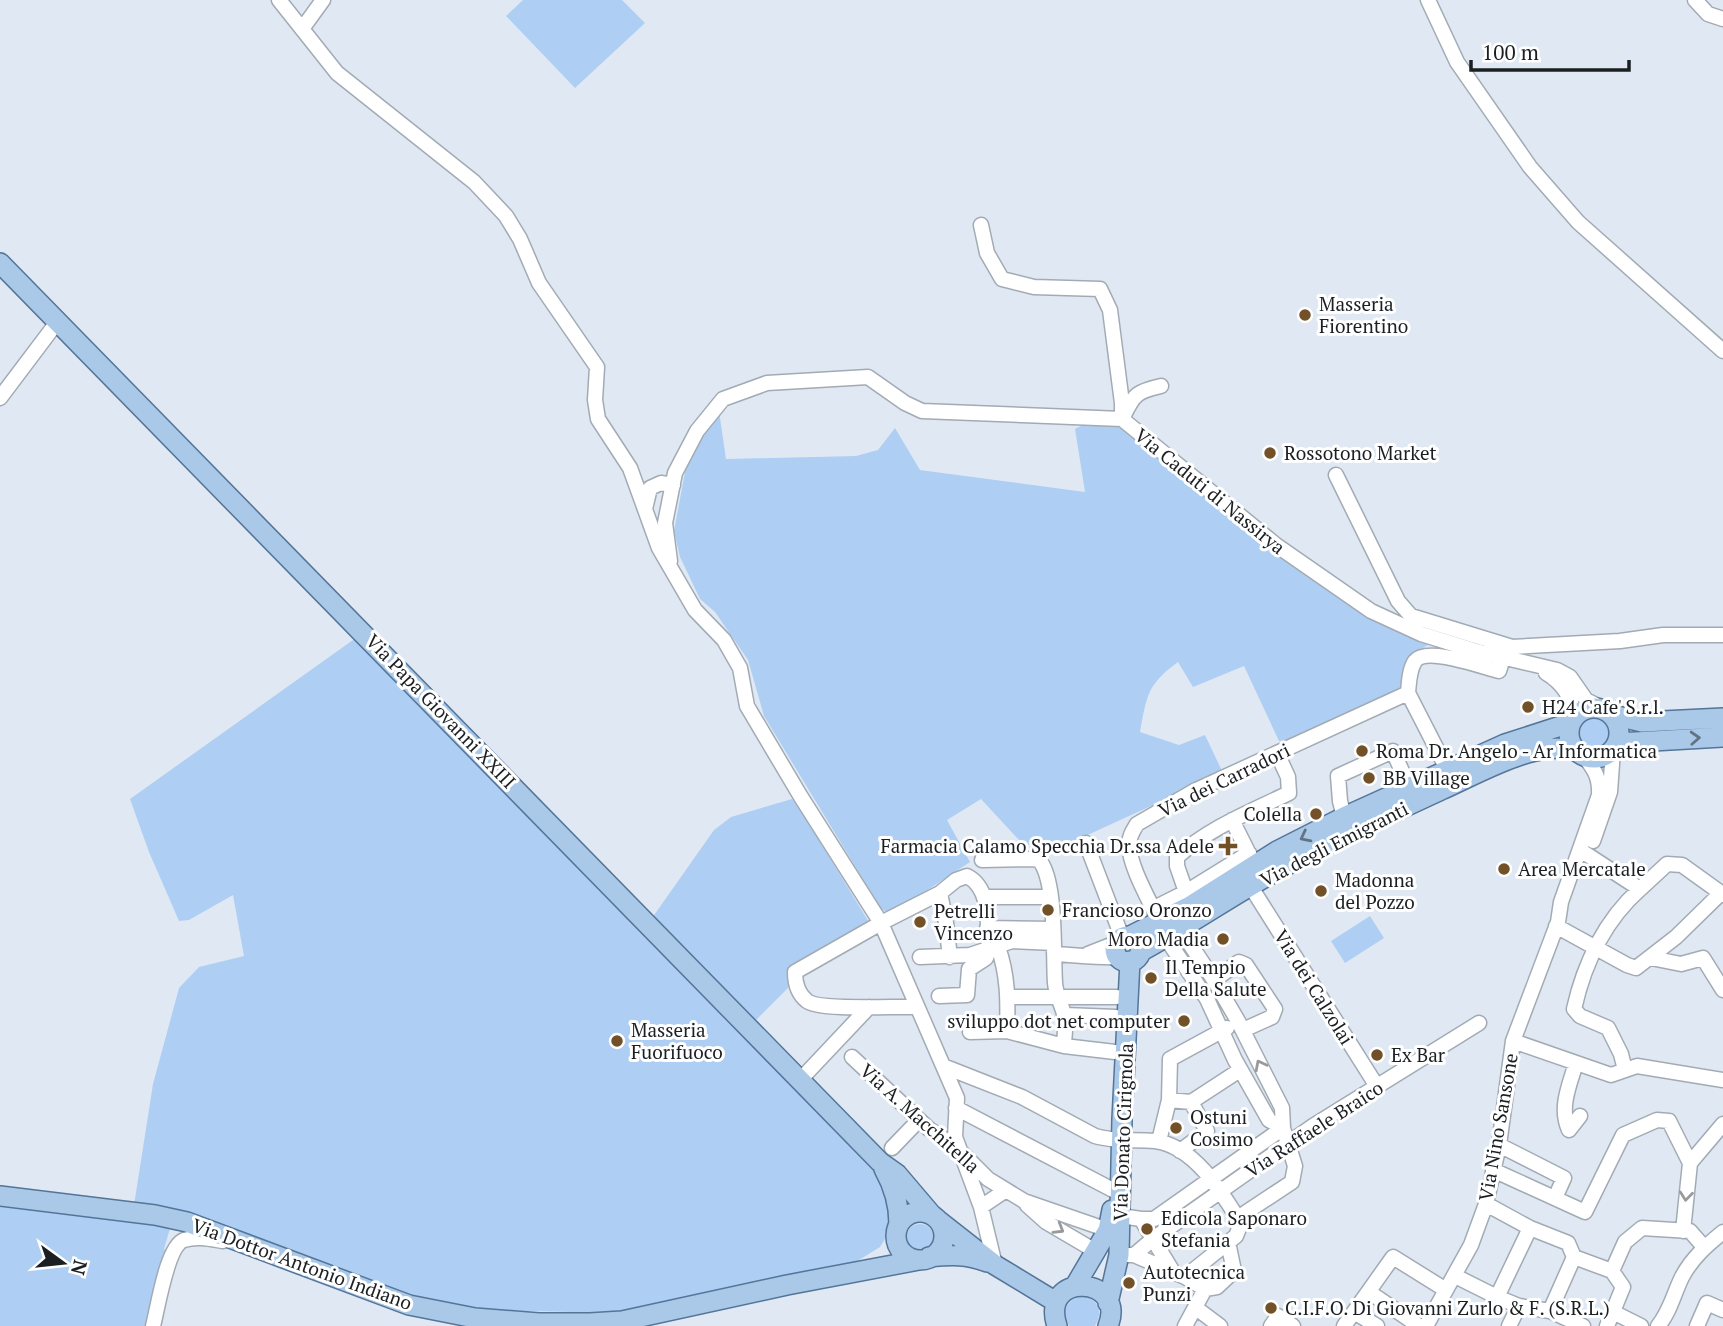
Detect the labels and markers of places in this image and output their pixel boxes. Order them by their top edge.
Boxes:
place label: Masseria Fiorentino [1319,291,1408,338]
marker: Masseria Fiorentino [1297,307,1313,323]
place label: Rossotono Market [1284,440,1437,465]
marker: Rossotono Market [1262,445,1278,461]
place label: H24 Cafe' S.r.l. [1542,694,1664,719]
marker: H24 Cafe' S.r.l. [1520,699,1536,715]
place label: Roma Dr. Angelo - Ar Informatica [1376,738,1658,763]
marker: Roma Dr. Angelo - Ar Informatica [1354,743,1370,759]
place label: BB Village [1383,765,1470,790]
marker: BB Village [1361,770,1377,786]
place label: Colella [1243,801,1302,826]
marker: Colella [1308,806,1324,822]
place label: Farmacia Calamo Specchia Dr.ssa Adele [880,833,1214,858]
marker: Farmacia Calamo Specchia Dr.ssa Adele [1220,838,1236,854]
place label: Area Mercatale [1518,856,1646,881]
marker: Area Mercatale [1496,861,1512,877]
place label: Madonna del Pozzo [1335,867,1415,914]
marker: Madonna del Pozzo [1313,883,1329,899]
place label: Francioso Oronzo [1062,897,1212,922]
place label: Petrelli Vincenzo [934,898,1013,945]
marker: Francioso Oronzo [1040,902,1056,918]
marker: Petrelli Vincenzo [912,914,928,930]
place label: Moro Madia [1108,926,1209,951]
marker: Moro Madia [1215,931,1231,947]
place label: Il Tempio Della Salute [1165,954,1267,1001]
marker: Il Tempio Della Salute [1143,970,1159,986]
place label: sviluppo dot net computer [947,1008,1171,1033]
marker: sviluppo dot net computer [1176,1013,1192,1029]
place label: Masseria Fuorifuoco [631,1017,723,1064]
marker: Masseria Fuorifuoco [609,1033,625,1049]
place label: Ex Bar [1391,1042,1446,1067]
marker: Ex Bar [1369,1047,1385,1063]
place label: Ostuni Cosimo [1190,1104,1253,1151]
marker: Ostuni Cosimo [1168,1120,1184,1136]
place label: Edicola Saponaro Stefania [1161,1205,1307,1252]
marker: Edicola Saponaro Stefania [1139,1221,1155,1237]
place label: Autotecnica Punzi [1143,1259,1246,1306]
marker: Autotecnica Punzi [1121,1275,1137,1291]
place label: C.I.F.O. Di Giovanni Zurlo & F. (S.R.L.) [1285,1295,1610,1320]
marker: C.I.F.O. Di Giovanni Zurlo & F. (S.R.L.) [1263,1300,1279,1316]

